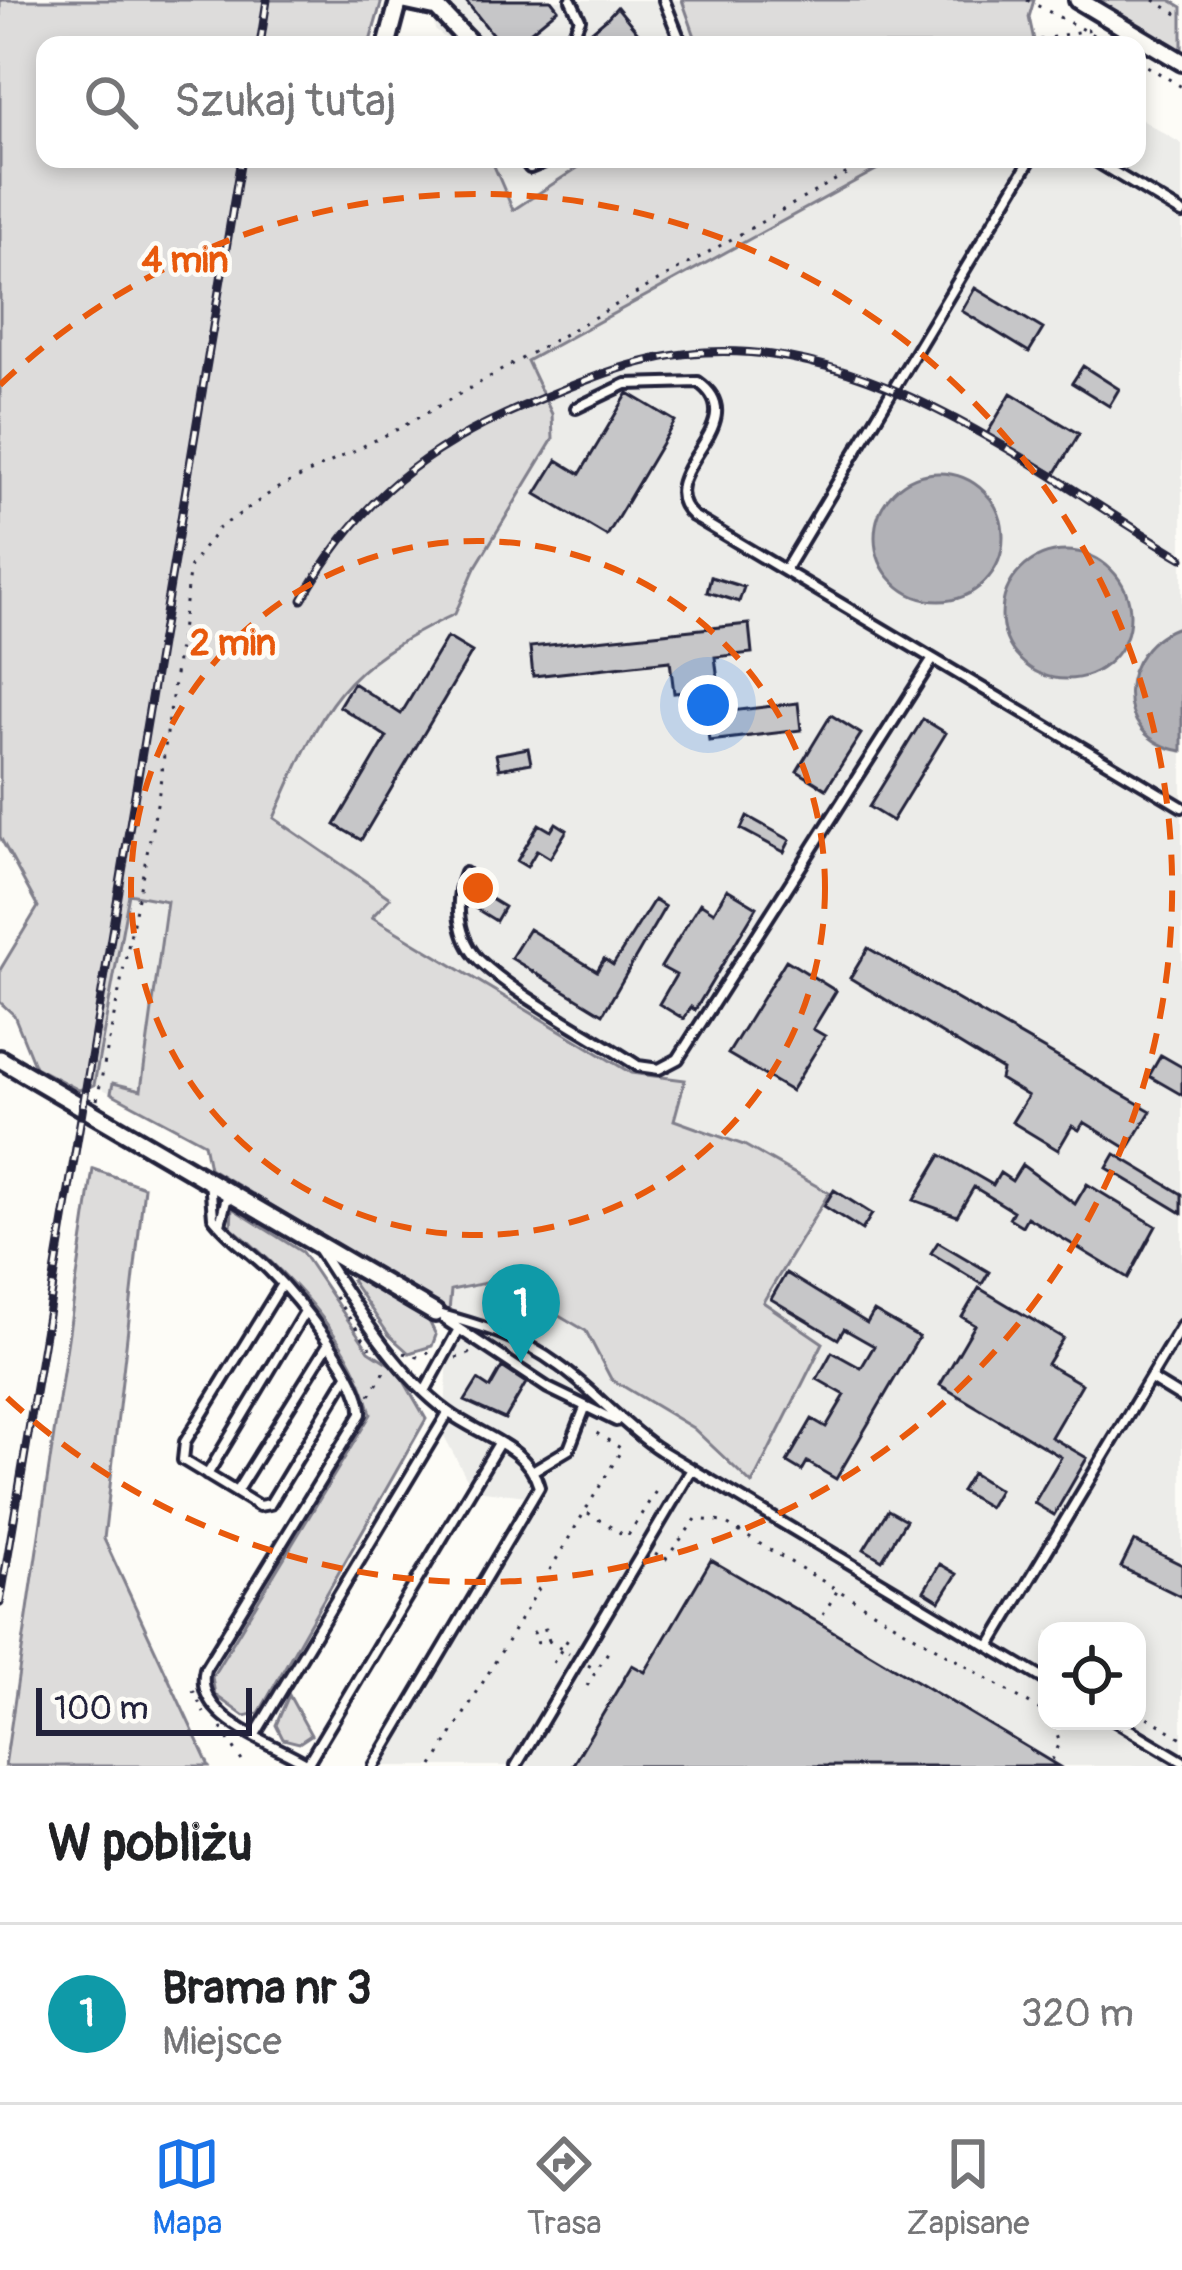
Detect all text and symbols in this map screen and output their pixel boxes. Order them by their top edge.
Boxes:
search box [36,36,1146,168]
icon: search [78,69,144,135]
text: Szukaj tutaj [174,74,396,130]
text: 4 min [141,238,229,283]
text: 2 min [190,621,276,666]
your location [678,675,738,735]
centre of rings [457,867,499,909]
pin: 1 [482,1264,560,1363]
map controls [1038,1622,1146,1730]
button: locate [1038,1622,1146,1730]
scale bar [36,1682,252,1735]
text: 100 m [54,1688,148,1729]
text: W pobliżu [48,1812,253,1876]
text: Brama nr 3 [162,1961,372,2017]
text: 1 [79,1989,95,2038]
text: 320 m [1021,1989,1134,2038]
text: Miejsce [162,2017,282,2066]
tab: Mapa [152,2131,222,2244]
tab: Trasa [527,2131,602,2244]
tab: Zapisane [906,2131,1030,2244]

